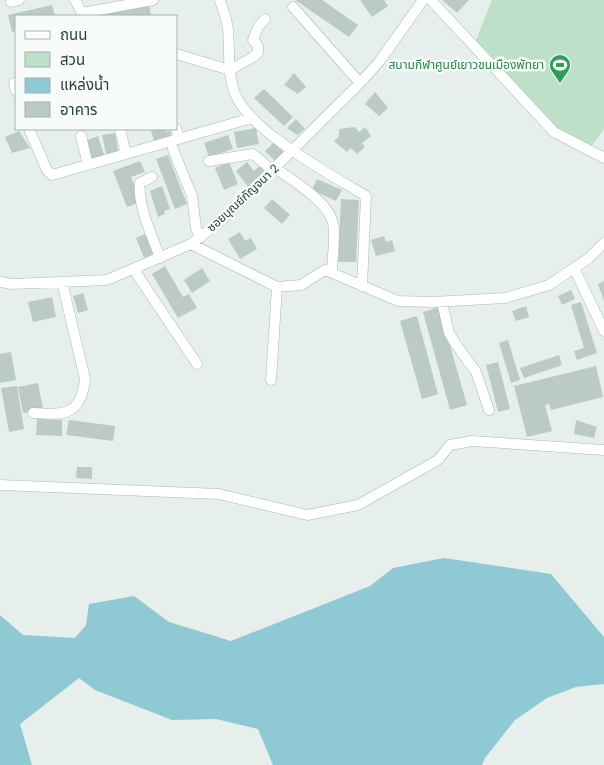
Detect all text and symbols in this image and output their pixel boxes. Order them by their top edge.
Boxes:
legend [15,15,178,130]
text: ถนน [60,25,87,45]
text: สวน [60,50,85,70]
sports icon: สนามกีฬาศูนย์เยาวชนเมืองพัทยา [548,53,572,84]
place label: สนามกีฬาศูนย์เยาวชนเมืองพัทยา [389,57,544,73]
text: แหล่งน้ำ [60,74,109,95]
text: อาคาร [60,100,97,120]
street label: ซอยบุณย์กัญจนา 2 [204,160,282,235]

